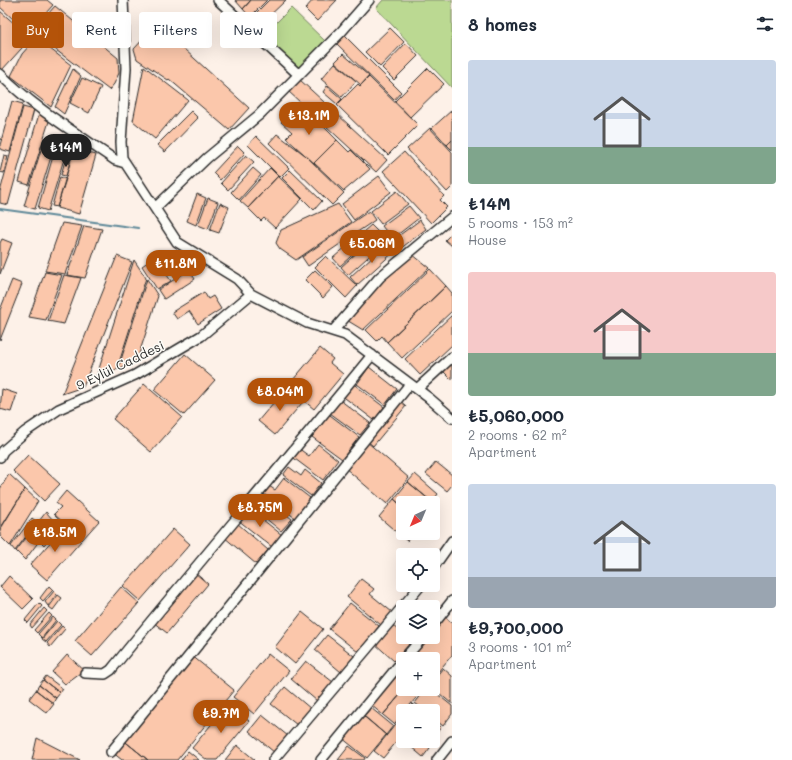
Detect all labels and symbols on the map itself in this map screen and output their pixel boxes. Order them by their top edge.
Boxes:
pin: ₺13.1M [276,102,342,136]
pin: ₺14M [42,134,90,168]
pin: ₺5.06M [339,230,405,264]
pin: ₺11.8M [143,250,209,284]
street label: 9 Eylül Caddesi [73,336,167,393]
pin: ₺8.04M [247,378,313,412]
pin: ₺8.75M [227,494,293,528]
north arrow [396,496,440,540]
pin: ₺18.5M [22,519,88,553]
pin: ₺9.7M [193,700,249,734]

